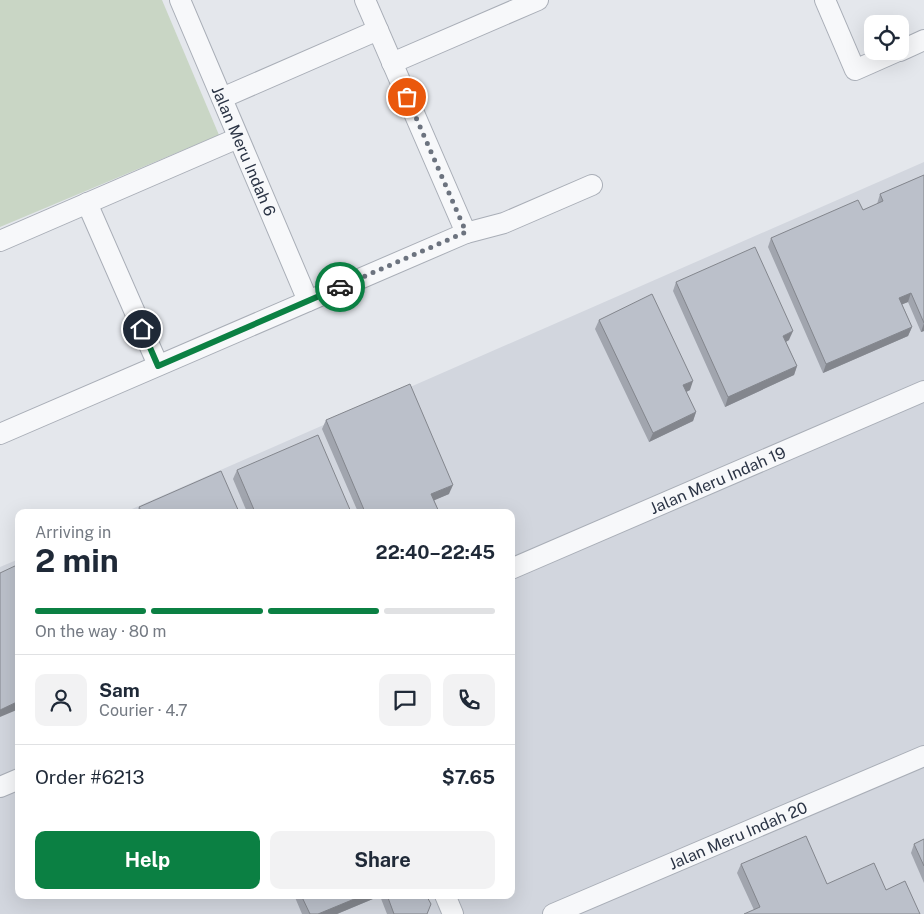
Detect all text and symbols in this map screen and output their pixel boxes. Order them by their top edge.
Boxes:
map controls [864,15,909,60]
button: locate [864,15,909,60]
pin [386,76,428,118]
street label: Jalan Meru Indah 6 [208,83,280,219]
icon: bag [393,83,421,111]
courier [315,262,365,312]
icon: car [326,273,354,301]
pin [121,308,163,350]
icon: home [128,315,156,343]
street label: Jalan Meru Indah 19 [647,443,789,518]
text: Arriving in [35,523,111,542]
text: 22:40–22:45 [376,541,495,563]
text: 2 min [35,542,119,579]
text: On the way · 80 m [35,622,166,641]
button: person [35,674,87,726]
button: chat [379,674,431,726]
button: phone [443,674,495,726]
text: Sam [99,679,140,701]
text: Courier · 4.7 [99,701,188,720]
text: Order #6213 [35,766,145,788]
text: $7.65 [442,766,495,788]
street label: Jalan Meru Indah 20 [666,798,811,874]
button: Help [35,831,260,889]
button: Share [270,831,495,889]

